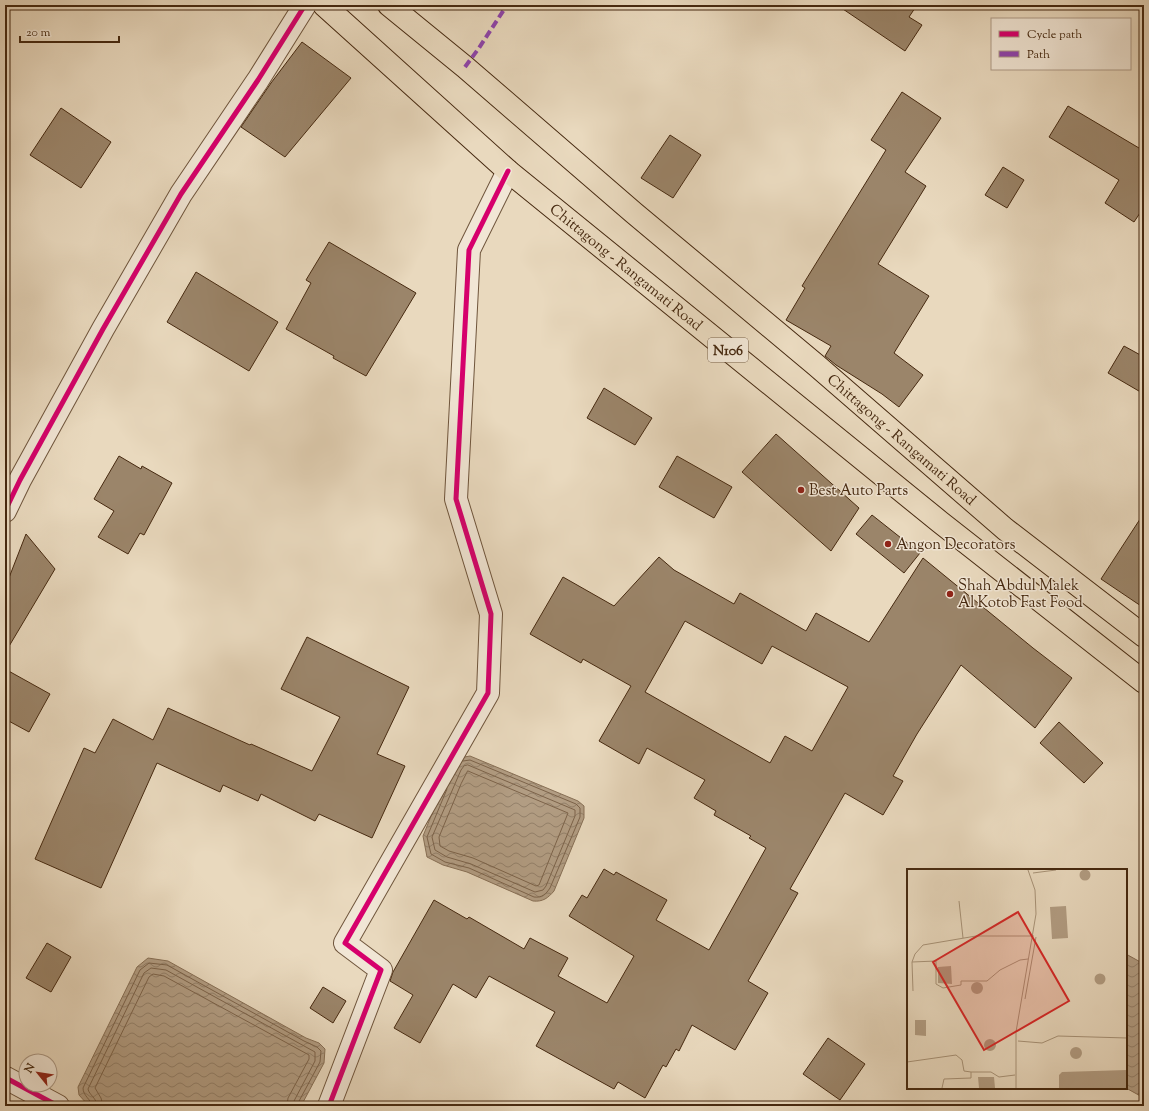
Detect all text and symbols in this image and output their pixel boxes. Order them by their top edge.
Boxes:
scale bar [20,18,119,44]
legend [991,18,1131,70]
text: 20 m [26,24,51,42]
text: Cycle path [1027,26,1082,44]
text: Path [1027,46,1050,64]
street label: Chittagong - Rangamati Road [544,200,706,337]
road number: N106 [708,338,748,362]
street label: Chittagong - Rangamati Road [822,370,980,511]
place label: Best Auto Parts [809,481,908,502]
marker: Best Auto Parts [796,485,806,495]
place label: Angon Decorators [896,535,1016,556]
marker: Angon Decorators [883,539,893,549]
place label: Shah Abdul Malek Al Kotob Fast Food [958,576,1083,614]
marker: Shah Abdul Malek Al Kotob Fast Food [945,589,955,599]
inset map [907,869,1127,1089]
north arrow [18,1053,58,1093]
text: N [21,1061,39,1077]

